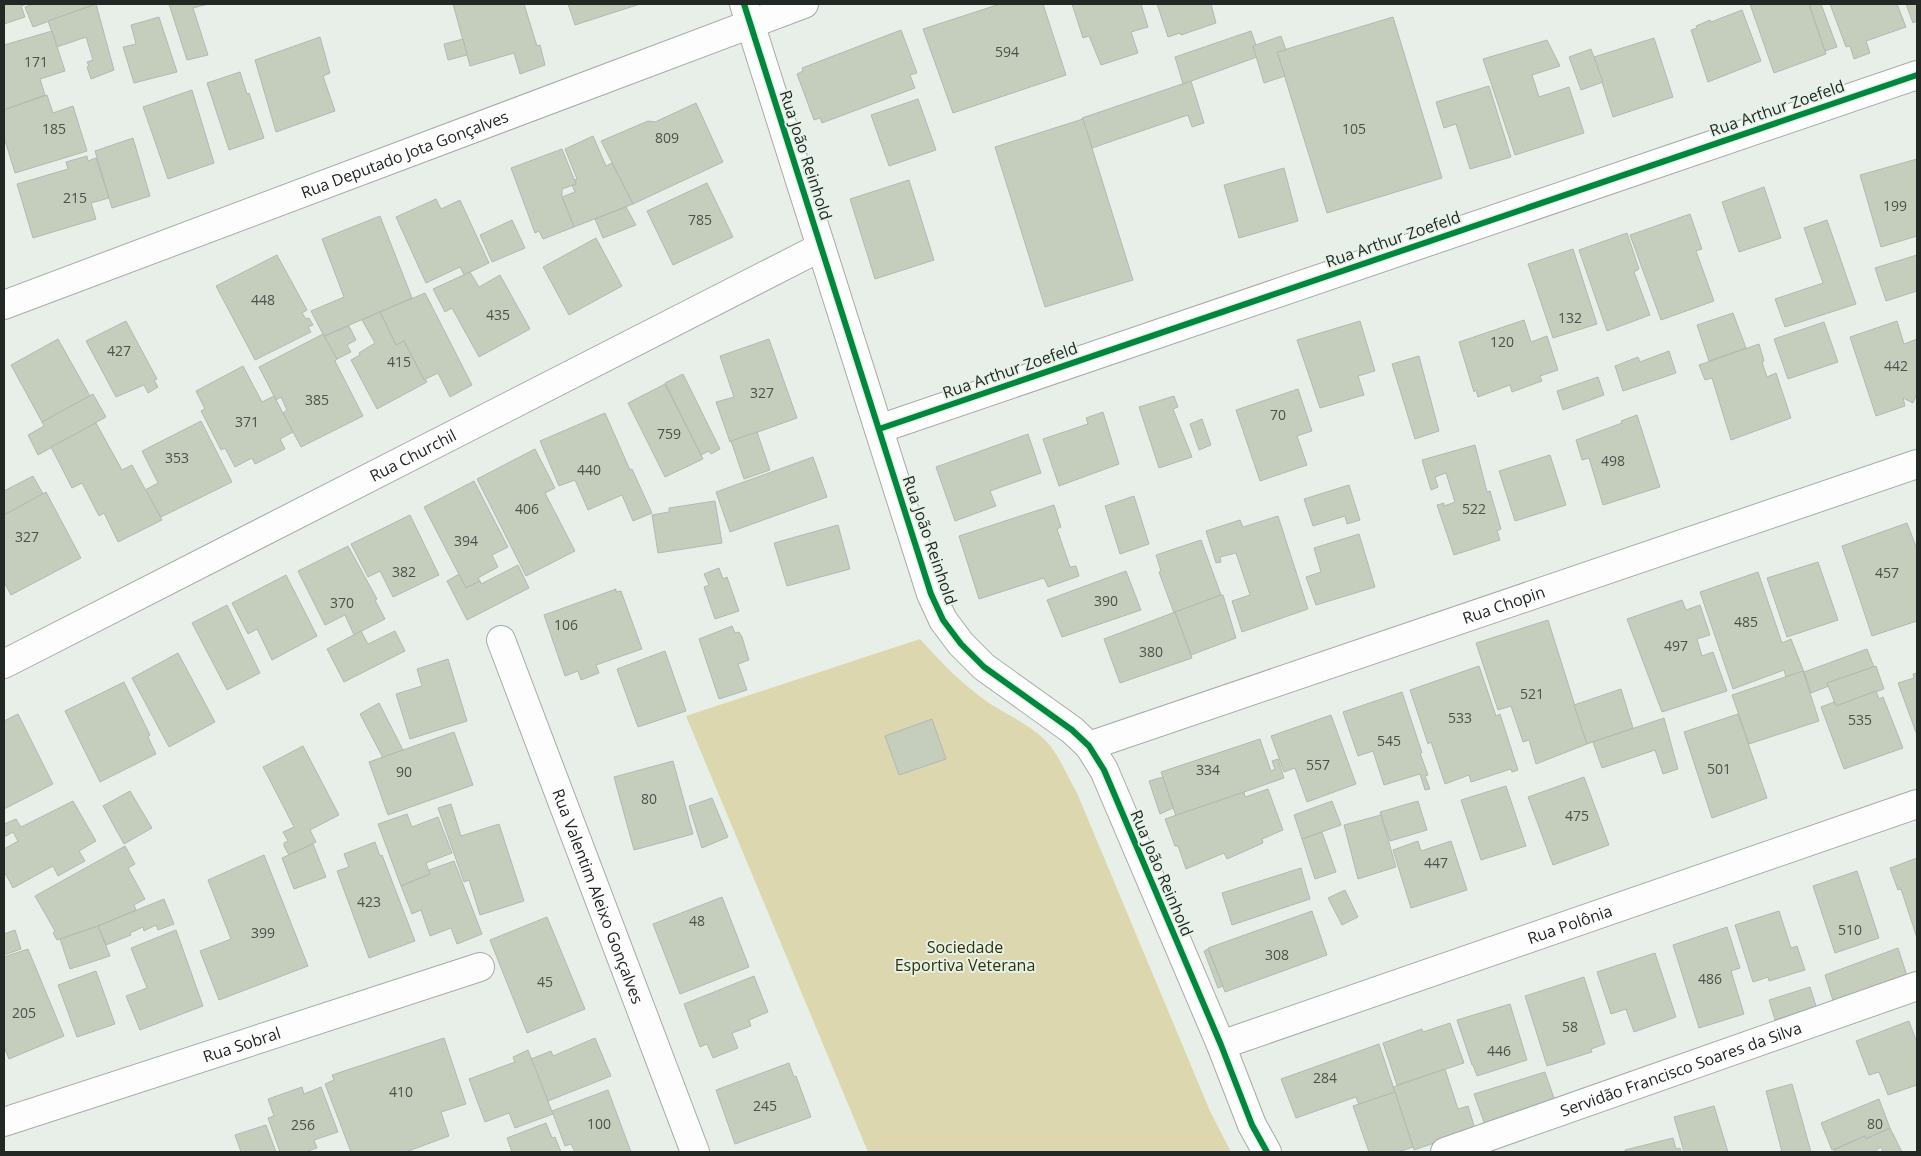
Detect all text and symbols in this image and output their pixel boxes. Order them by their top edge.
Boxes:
house number: 594 [995,42,1019,61]
house number: 171 [24,52,48,71]
street label: Rua Arthur Zoefeld [1707,75,1847,141]
street label: Rua João Reinhold [775,87,837,223]
street label: Rua Deputado Jota Gonçalves [298,105,511,203]
house number: 185 [42,119,66,138]
house number: 105 [1342,119,1366,138]
house number: 809 [655,128,679,147]
house number: 215 [63,188,87,207]
house number: 199 [1883,196,1907,215]
street label: Rua Arthur Zoefeld [1323,206,1463,272]
house number: 785 [688,210,712,229]
house number: 448 [251,290,275,309]
house number: 435 [486,305,510,324]
house number: 132 [1558,308,1582,327]
house number: 120 [1490,332,1514,351]
street label: Rua Arthur Zoefeld [940,337,1080,403]
house number: 427 [107,341,131,360]
house number: 415 [387,352,411,371]
house number: 442 [1884,356,1908,375]
house number: 327 [750,383,774,402]
house number: 385 [305,390,329,409]
house number: 70 [1270,405,1286,424]
house number: 371 [235,412,259,431]
street label: Rua Churchil [366,424,460,487]
house number: 759 [657,424,681,443]
house number: 353 [165,448,189,467]
house number: 498 [1601,451,1625,470]
house number: 440 [577,460,601,479]
street label: Rua João Reinhold [898,472,962,608]
house number: 406 [515,499,539,518]
house number: 522 [1462,499,1486,518]
house number: 327 [15,527,39,546]
house number: 394 [454,531,478,550]
house number: 382 [392,562,416,581]
house number: 457 [1875,563,1899,582]
street label: Rua Chopin [1459,581,1548,629]
house number: 390 [1094,591,1118,610]
house number: 370 [330,593,354,612]
house number: 485 [1734,612,1758,631]
house number: 106 [554,615,578,634]
house number: 497 [1664,636,1688,655]
house number: 380 [1139,642,1163,661]
house number: 521 [1520,684,1544,703]
house number: 533 [1448,708,1472,727]
house number: 535 [1848,710,1872,729]
house number: 545 [1377,731,1401,750]
house number: 557 [1306,755,1330,774]
house number: 501 [1707,759,1731,778]
house number: 334 [1196,760,1220,779]
house number: 90 [396,762,412,781]
street label: Rua Valentim Aleixo Gonçalves [547,786,649,1007]
house number: 80 [641,789,657,808]
street label: Rua João Reinhold [1125,806,1199,940]
house number: 475 [1565,806,1589,825]
house number: 447 [1424,853,1448,872]
house number: 423 [357,892,381,911]
street label: Rua Polônia [1524,899,1615,949]
house number: 48 [689,911,705,930]
house number: 510 [1838,920,1862,939]
house number: 399 [251,923,275,942]
park label: Sociedade Esportiva Veterana [895,936,1035,976]
house number: 308 [1265,945,1289,964]
house number: 486 [1698,969,1722,988]
house number: 45 [537,972,553,991]
house number: 205 [12,1003,36,1022]
street label: Servidão Francisco Soares da Silva [1557,1016,1804,1122]
house number: 58 [1562,1017,1578,1036]
street label: Rua Sobral [200,1022,283,1068]
house number: 446 [1487,1041,1511,1060]
house number: 284 [1313,1068,1337,1087]
house number: 410 [389,1082,413,1101]
house number: 245 [753,1096,777,1115]
house number: 100 [587,1114,611,1133]
house number: 80 [1867,1114,1883,1133]
house number: 256 [291,1115,315,1134]

